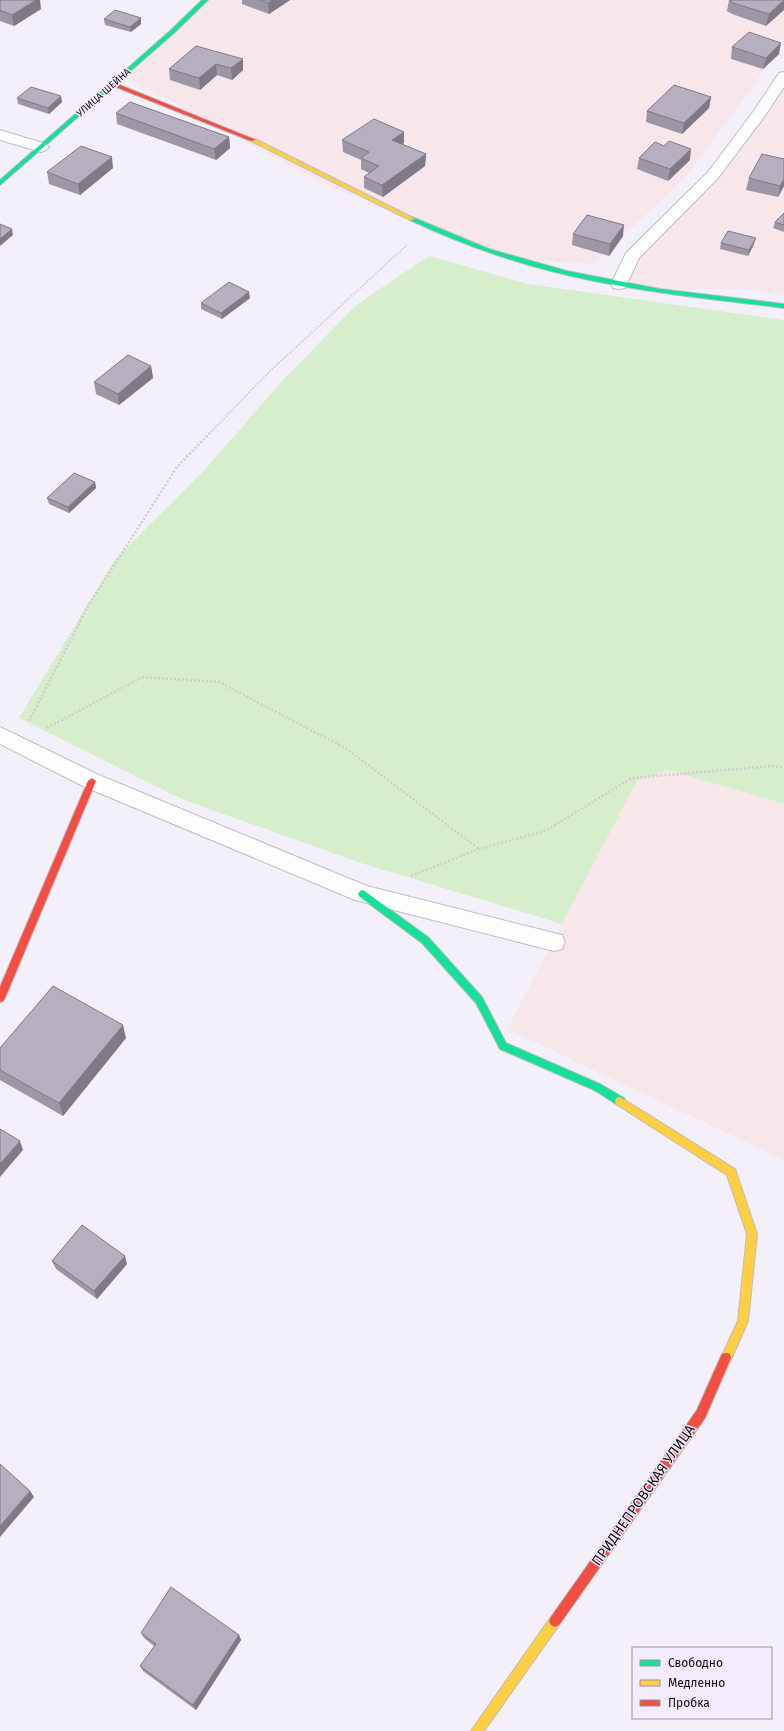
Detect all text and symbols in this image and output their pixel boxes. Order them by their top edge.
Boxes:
street label: УЛИЦА ШЕЙНА [74,65,133,119]
street label: ПРИДНЕПРОВСКАЯ УЛИЦА [588,1422,699,1569]
legend [632,1647,772,1719]
text: Свободно [668,1656,723,1670]
text: Медленно [668,1676,725,1690]
text: Пробка [668,1696,710,1710]

